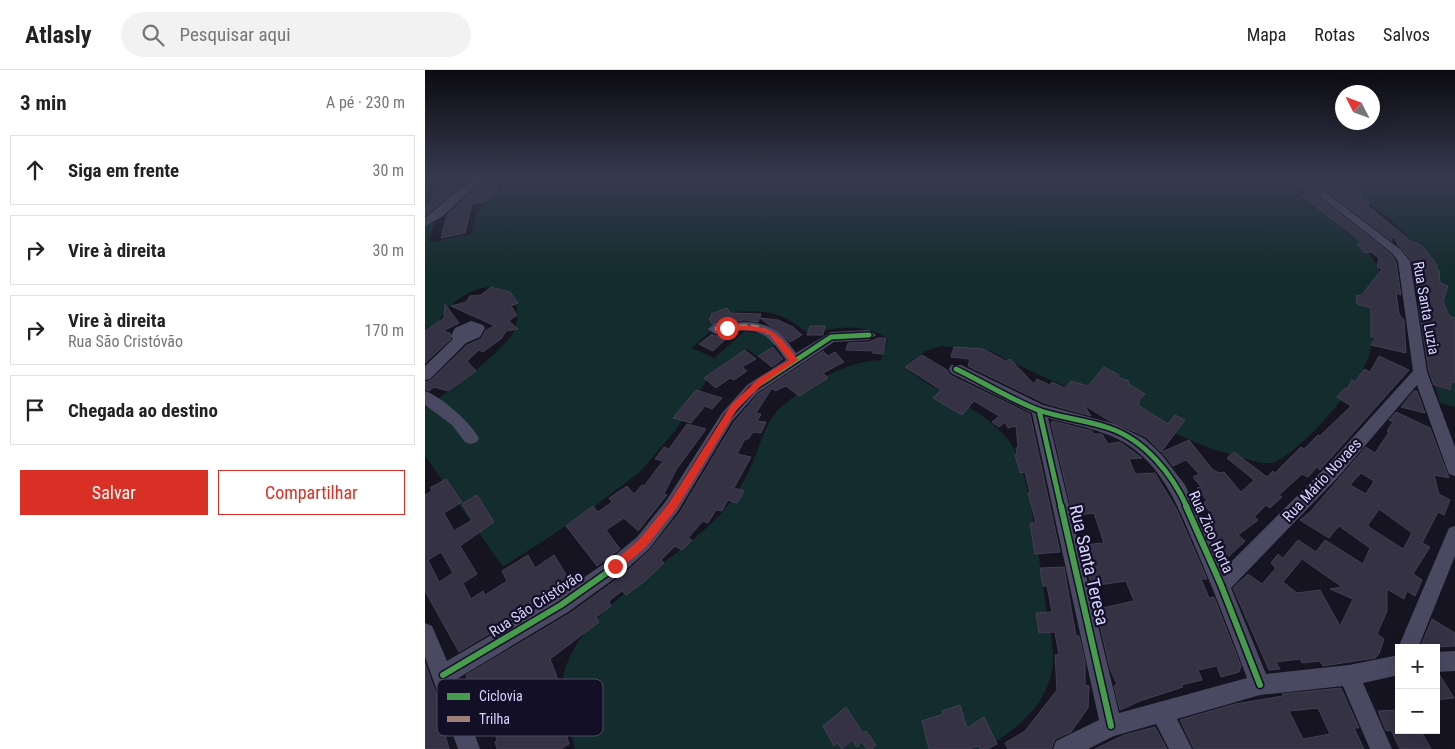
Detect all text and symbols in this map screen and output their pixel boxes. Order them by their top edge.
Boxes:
search box [121,12,471,57]
text: Atlasly [25,21,91,49]
icon: search [139,21,167,49]
text: Pesquisar aqui [179,23,291,46]
text: Mapa [1247,24,1286,45]
text: Rotas [1314,24,1355,45]
text: Salvos [1383,24,1430,45]
north arrow [1335,85,1380,130]
text: 3 min [20,91,67,115]
text: A pé · 230 m [326,93,405,112]
icon: ahead [21,156,49,184]
text: Siga em frente [68,159,179,182]
text: 30 m [372,161,404,180]
icon: right [21,236,49,264]
text: Vire à direita [68,239,166,262]
text: 30 m [372,241,404,260]
street label: Rua Santa Luzia [1409,260,1443,356]
text: Vire à direita [68,309,166,332]
icon: right [21,316,49,344]
route start [716,317,739,340]
text: 170 m [365,321,404,340]
text: Rua São Cristóvão [68,332,183,351]
icon: arrive [21,396,49,424]
text: Chegada ao destino [68,399,218,422]
street label: Rua Mário Novaes [1279,434,1365,525]
button: Salvar [20,470,208,515]
button: Compartilhar [218,470,405,515]
street label: Rua Zico Horta [1185,488,1237,576]
street label: Rua Santa Teresa [1065,503,1114,627]
route end [604,555,627,578]
street label: Rua São Cristóvão [486,567,586,641]
map controls [1395,644,1440,734]
button: + [1395,644,1440,689]
legend [437,679,603,736]
text: Ciclovia [479,688,523,704]
button: − [1395,689,1440,734]
text: Trilha [479,711,510,727]

